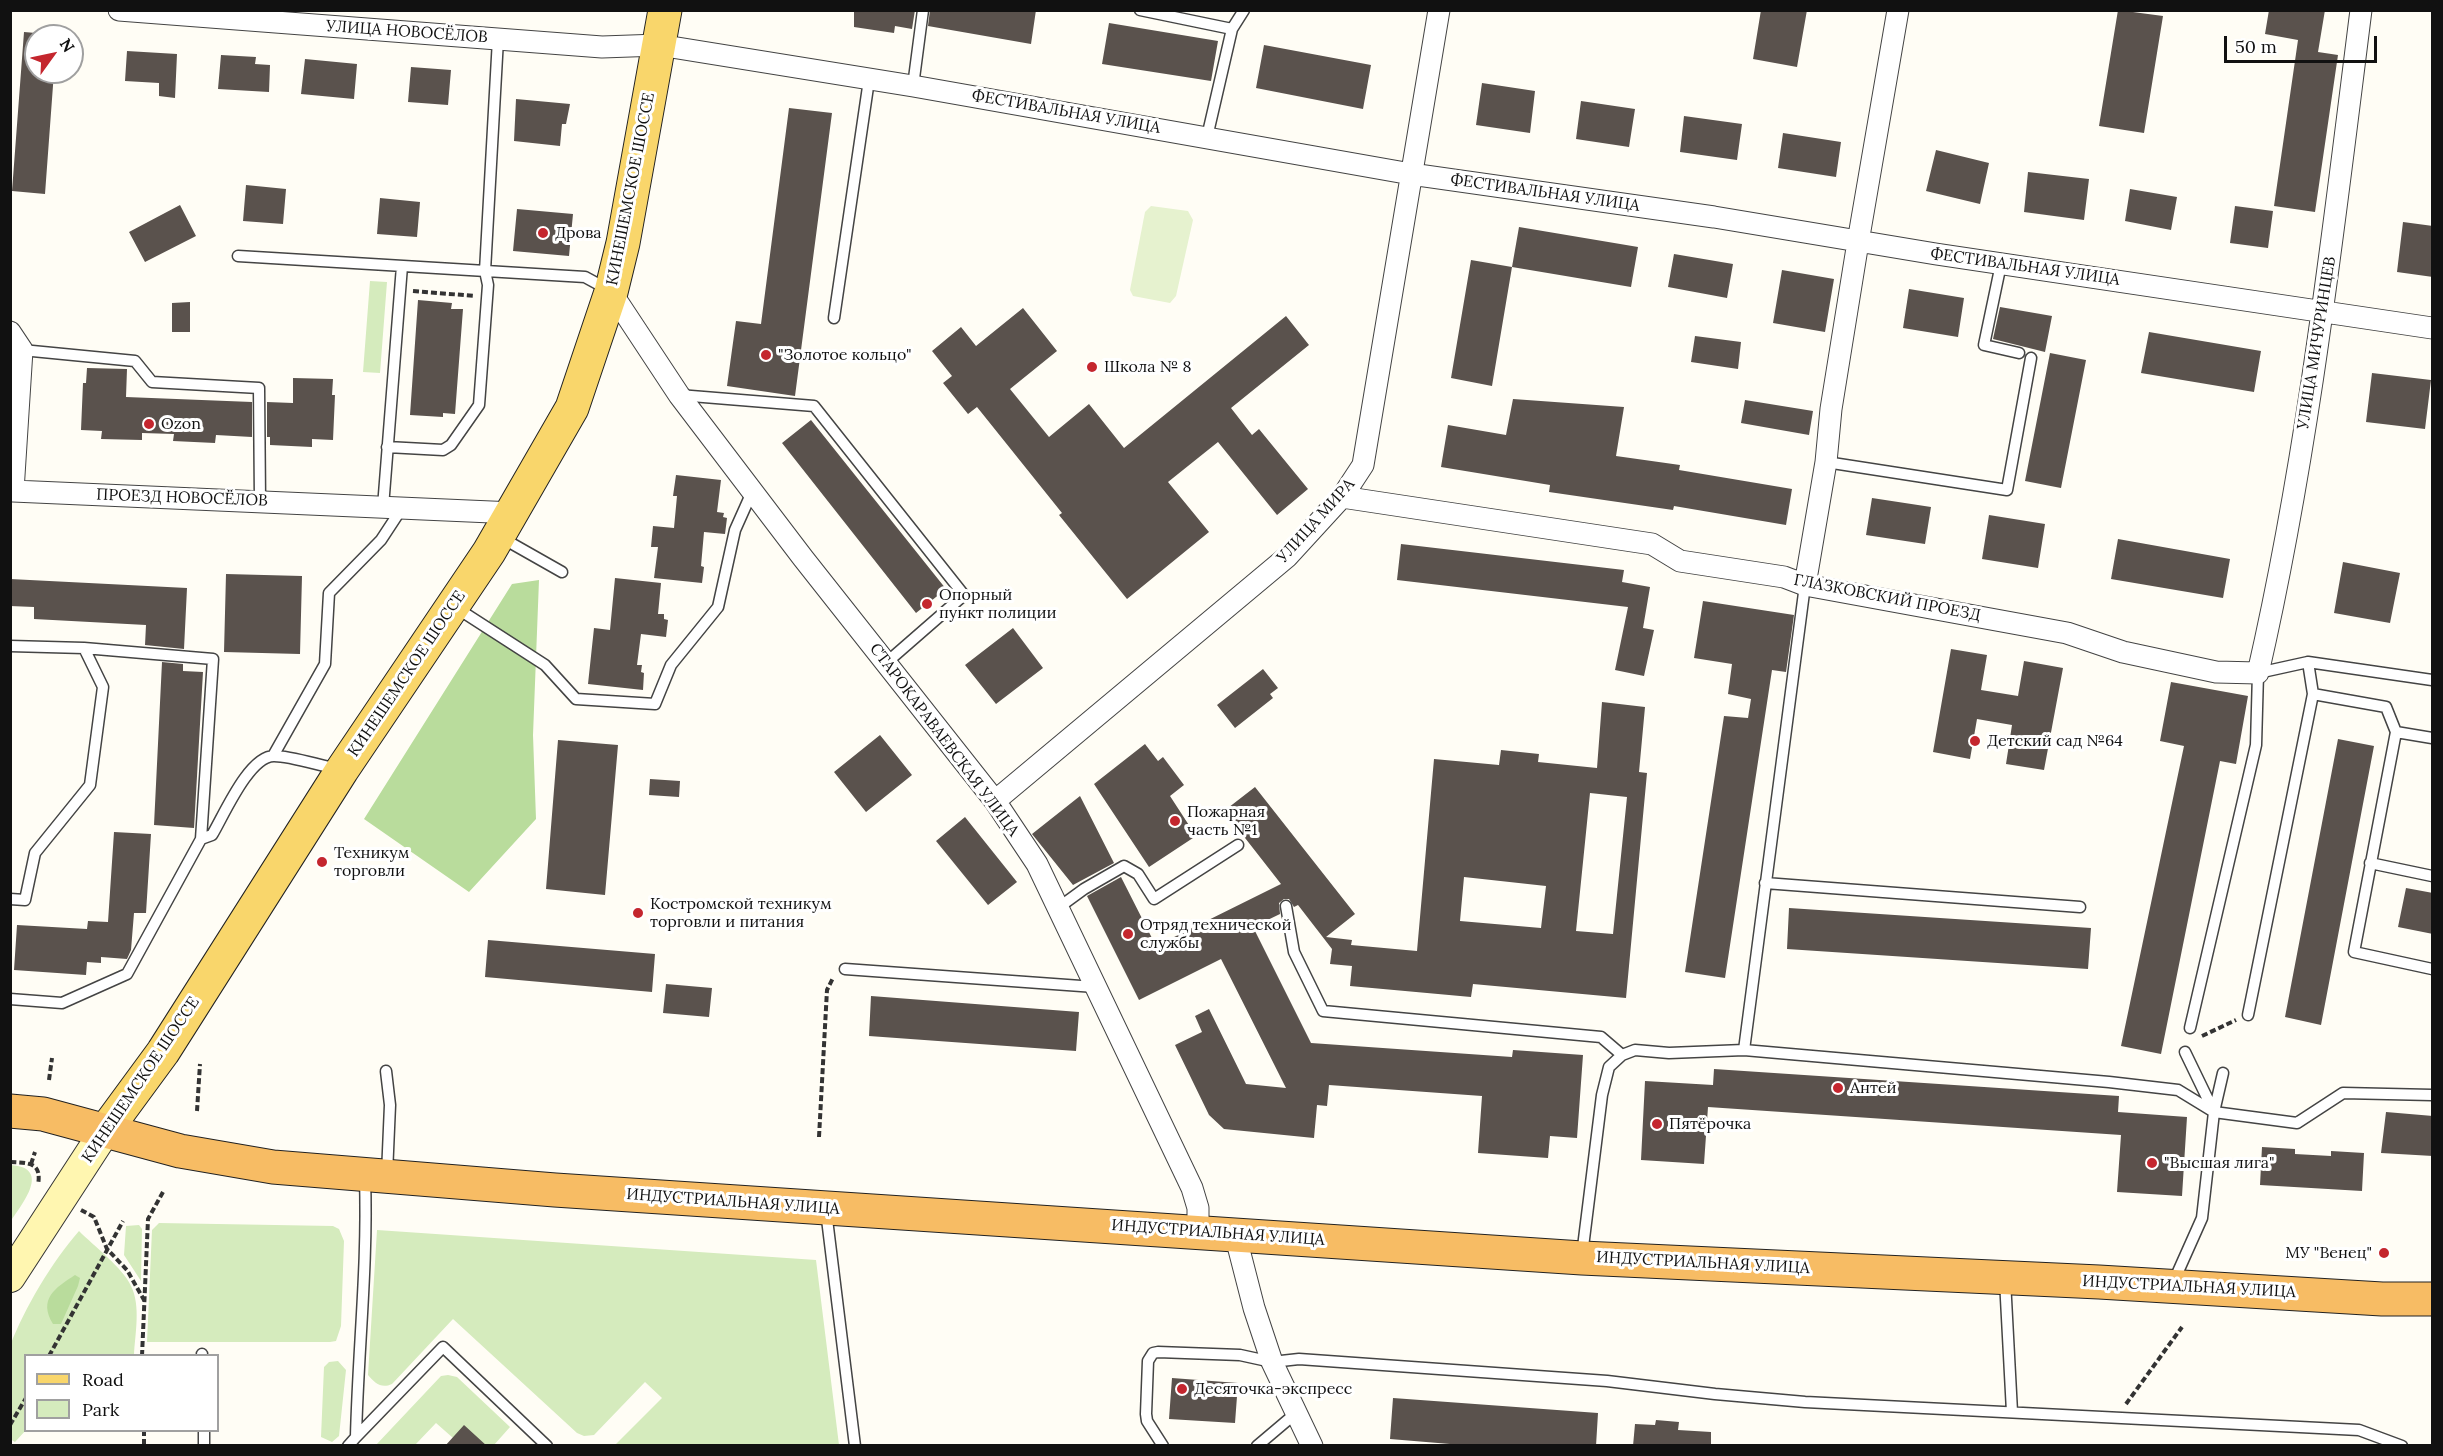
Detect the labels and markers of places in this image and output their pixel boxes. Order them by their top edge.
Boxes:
place label: Дрова [555,223,602,243]
marker: Дрова [536,226,550,240]
place label: "Золотое кольцо" [778,345,912,365]
marker: "Золотое кольцо" [759,348,773,362]
place label: Школа № 8 [1104,357,1191,377]
marker: Школа № 8 [1085,360,1099,374]
place label: Ozon [161,414,201,434]
marker: Ozon [142,417,156,431]
place label: Опорный пункт полиции [939,585,1056,623]
marker: Опорный пункт полиции [920,597,934,611]
place label: Детский сад №64 [1987,731,2123,751]
marker: Детский сад №64 [1968,734,1982,748]
place label: Пожарная часть №1 [1187,802,1265,840]
marker: Пожарная часть №1 [1168,814,1182,828]
place label: Техникум торговли [334,843,409,881]
marker: Техникум торговли [315,855,329,869]
place label: Костромской техникум торговли и питания [650,894,832,932]
marker: Костромской техникум торговли и питания [631,906,645,920]
place label: Отряд технической службы [1140,915,1292,953]
marker: Отряд технической службы [1121,927,1135,941]
place label: Антей [1850,1078,1897,1098]
marker: Антей [1831,1081,1845,1095]
place label: Пятёрочка [1669,1114,1751,1134]
marker: Пятёрочка [1650,1117,1664,1131]
place label: "Высшая лига" [2164,1153,2274,1173]
marker: "Высшая лига" [2145,1156,2159,1170]
place label: МУ "Венец" [2285,1243,2372,1263]
marker: МУ "Венец" [2377,1246,2391,1260]
place label: Десяточка-экспресс [1194,1379,1352,1399]
marker: Десяточка-экспресс [1175,1382,1189,1396]

